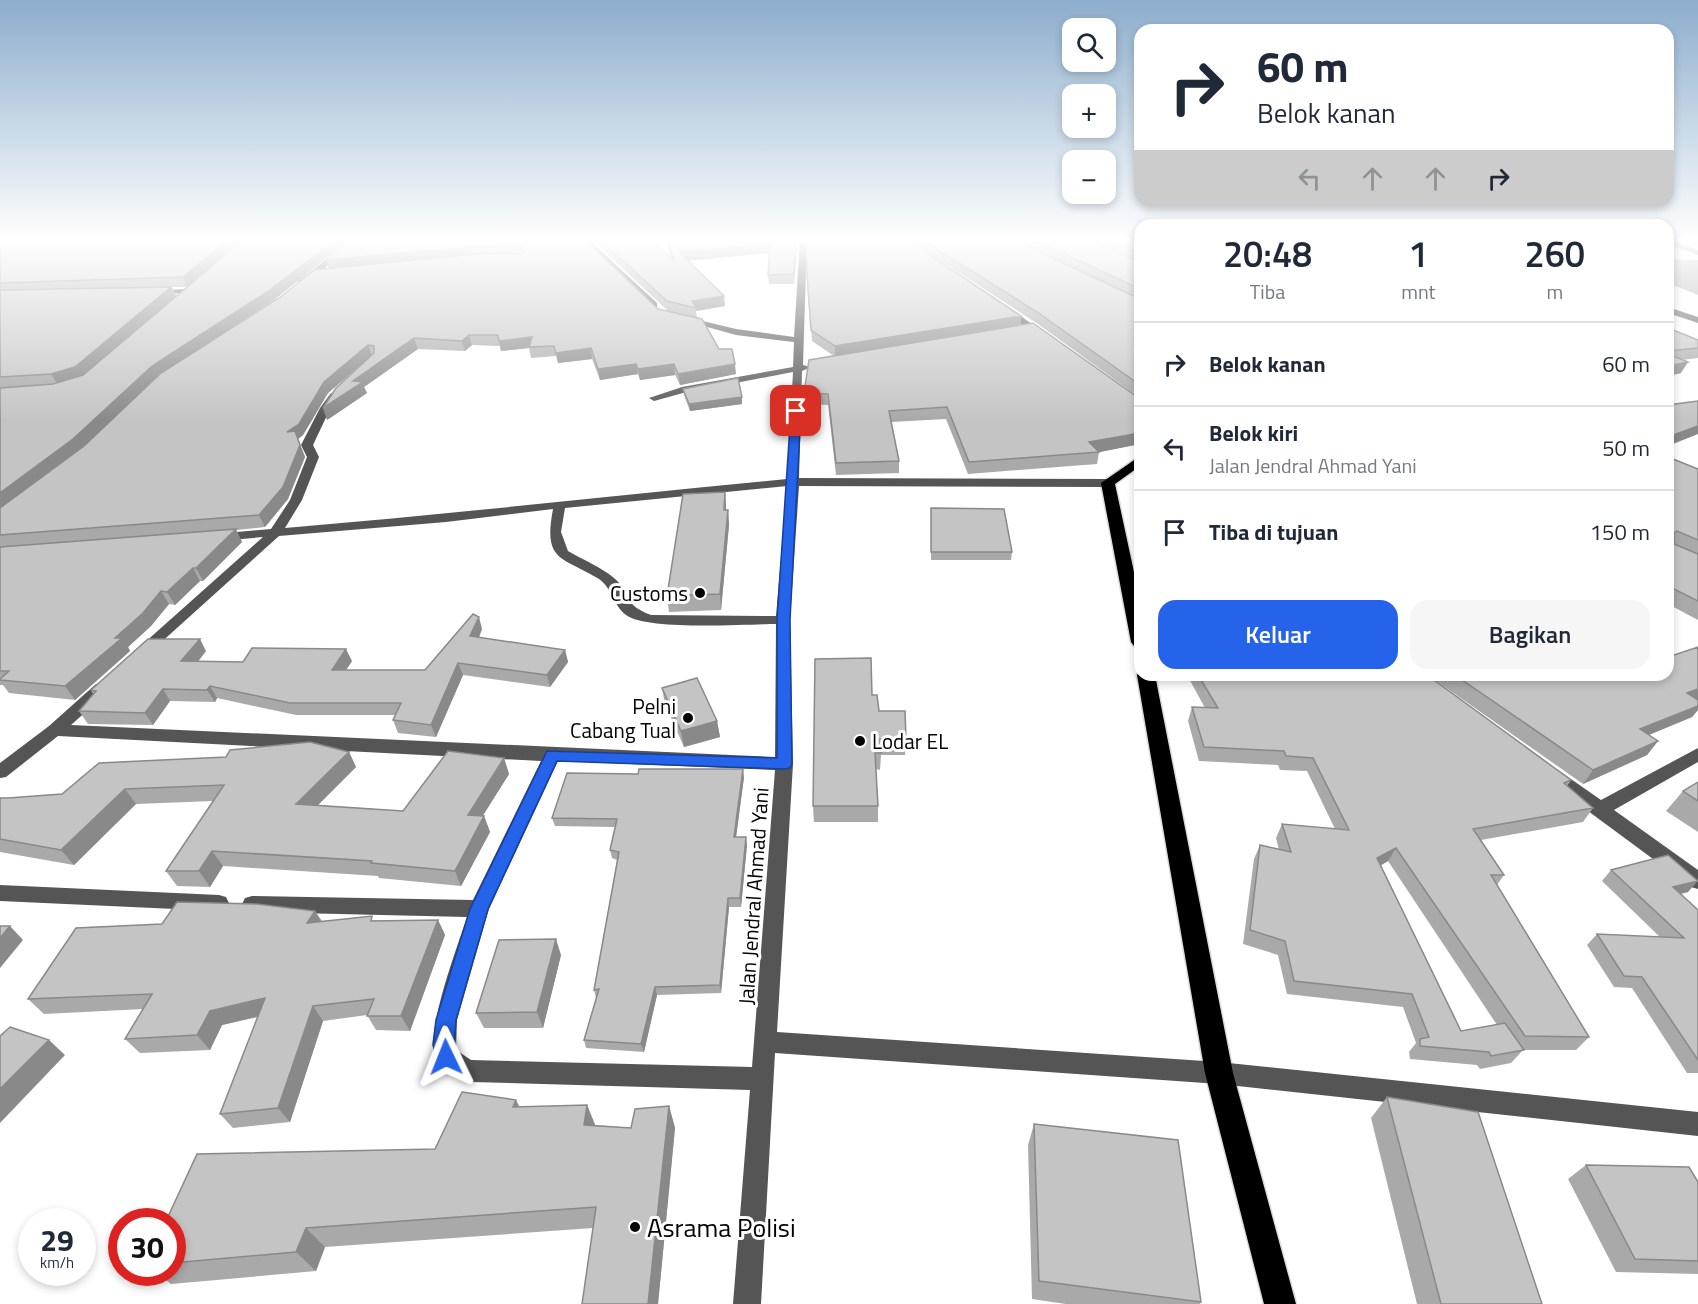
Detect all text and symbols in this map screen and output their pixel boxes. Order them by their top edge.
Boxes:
map controls [1062,18,1116,204]
button: search [1062,18,1116,72]
text: 60 m [1257,34,1349,98]
icon: right [1158,48,1236,126]
button: + [1062,84,1116,138]
text: Belok kanan [1257,92,1396,133]
button: − [1062,150,1116,204]
icon: left [1293,162,1326,195]
icon: ahead [1356,162,1389,195]
icon: ahead [1419,162,1452,195]
icon: right [1482,162,1515,195]
text: 20:48 [1223,226,1312,281]
text: 1 [1408,226,1428,281]
text: 260 [1525,226,1585,281]
text: Tiba [1250,276,1285,307]
text: mnt [1401,276,1436,307]
text: m [1546,276,1563,307]
text: Belok kanan [1209,347,1326,381]
text: 60 m [1602,347,1650,381]
icon: right [1158,348,1191,381]
pin [770,385,821,436]
icon: arrive [779,394,812,427]
text: Belok kiri [1209,416,1298,450]
text: 50 m [1602,431,1650,465]
icon: left [1158,432,1191,465]
text: Jalan Jendral Ahmad Yani [1209,450,1417,481]
text: Tiba di tujuan [1209,515,1338,549]
text: 150 m [1590,515,1650,549]
icon: arrive [1158,516,1191,549]
place label: Customs [610,577,688,609]
marker: Customs [693,586,707,600]
button: Keluar [1158,600,1398,669]
button: Bagikan [1410,600,1650,669]
place label: Pelni Cabang Tual [570,690,676,746]
marker: Pelni Cabang Tual [681,711,695,725]
place label: Lodar EL [872,725,948,757]
marker: Lodar EL [853,734,867,748]
street label: Jalan Jendral Ahmad Yani [729,786,777,1006]
position arrow [414,1025,478,1089]
speed limit sign: 30 [108,1208,186,1286]
place label: Asrama Polisi [647,1208,796,1247]
text: 29 [40,1217,74,1263]
marker: Asrama Polisi [628,1220,642,1234]
text: km/h [40,1251,74,1274]

